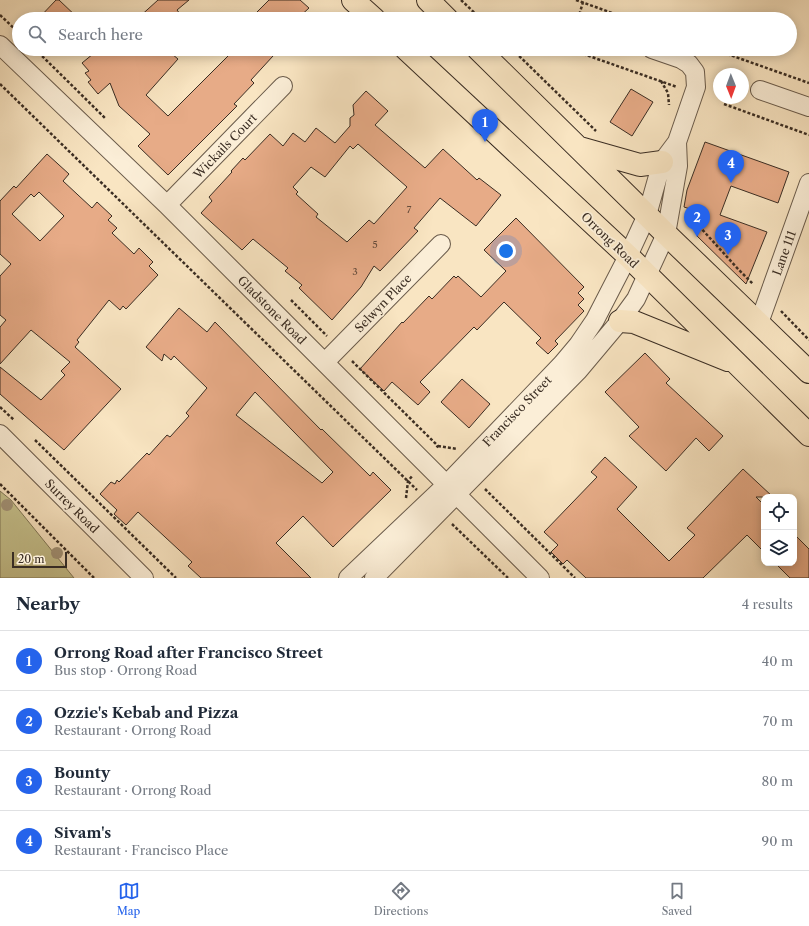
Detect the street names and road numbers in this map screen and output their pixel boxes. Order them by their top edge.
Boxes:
street label: Wickails Court [189,110,260,183]
street label: Orrong Road [578,209,642,272]
street label: Lane 111 [769,228,799,278]
street label: Selwyn Place [351,270,415,335]
street label: Gladstone Road [235,273,310,348]
street label: Francisco Street [479,372,555,450]
street label: Surrey Road [42,476,103,537]

